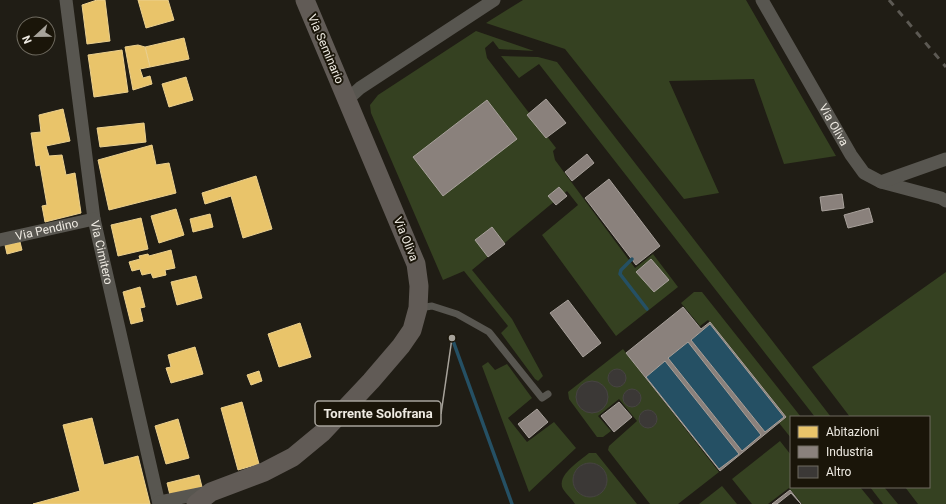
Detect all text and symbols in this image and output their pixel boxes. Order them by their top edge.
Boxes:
street label: Via Seminario [305,12,347,86]
north arrow [16,16,56,56]
text: N [20,33,35,46]
street label: Via Oliva [816,101,851,149]
street label: Via Oliva [391,215,421,263]
street label: Via Pendino [14,216,80,243]
street label: Via Cimitero [88,219,116,286]
callout: Torrente Solofrana [315,401,441,426]
text: Torrente Solofrana [323,406,433,421]
legend [790,416,930,488]
text: Abitazioni [826,425,879,439]
text: Industria [826,445,873,459]
text: Altro [826,465,852,479]

